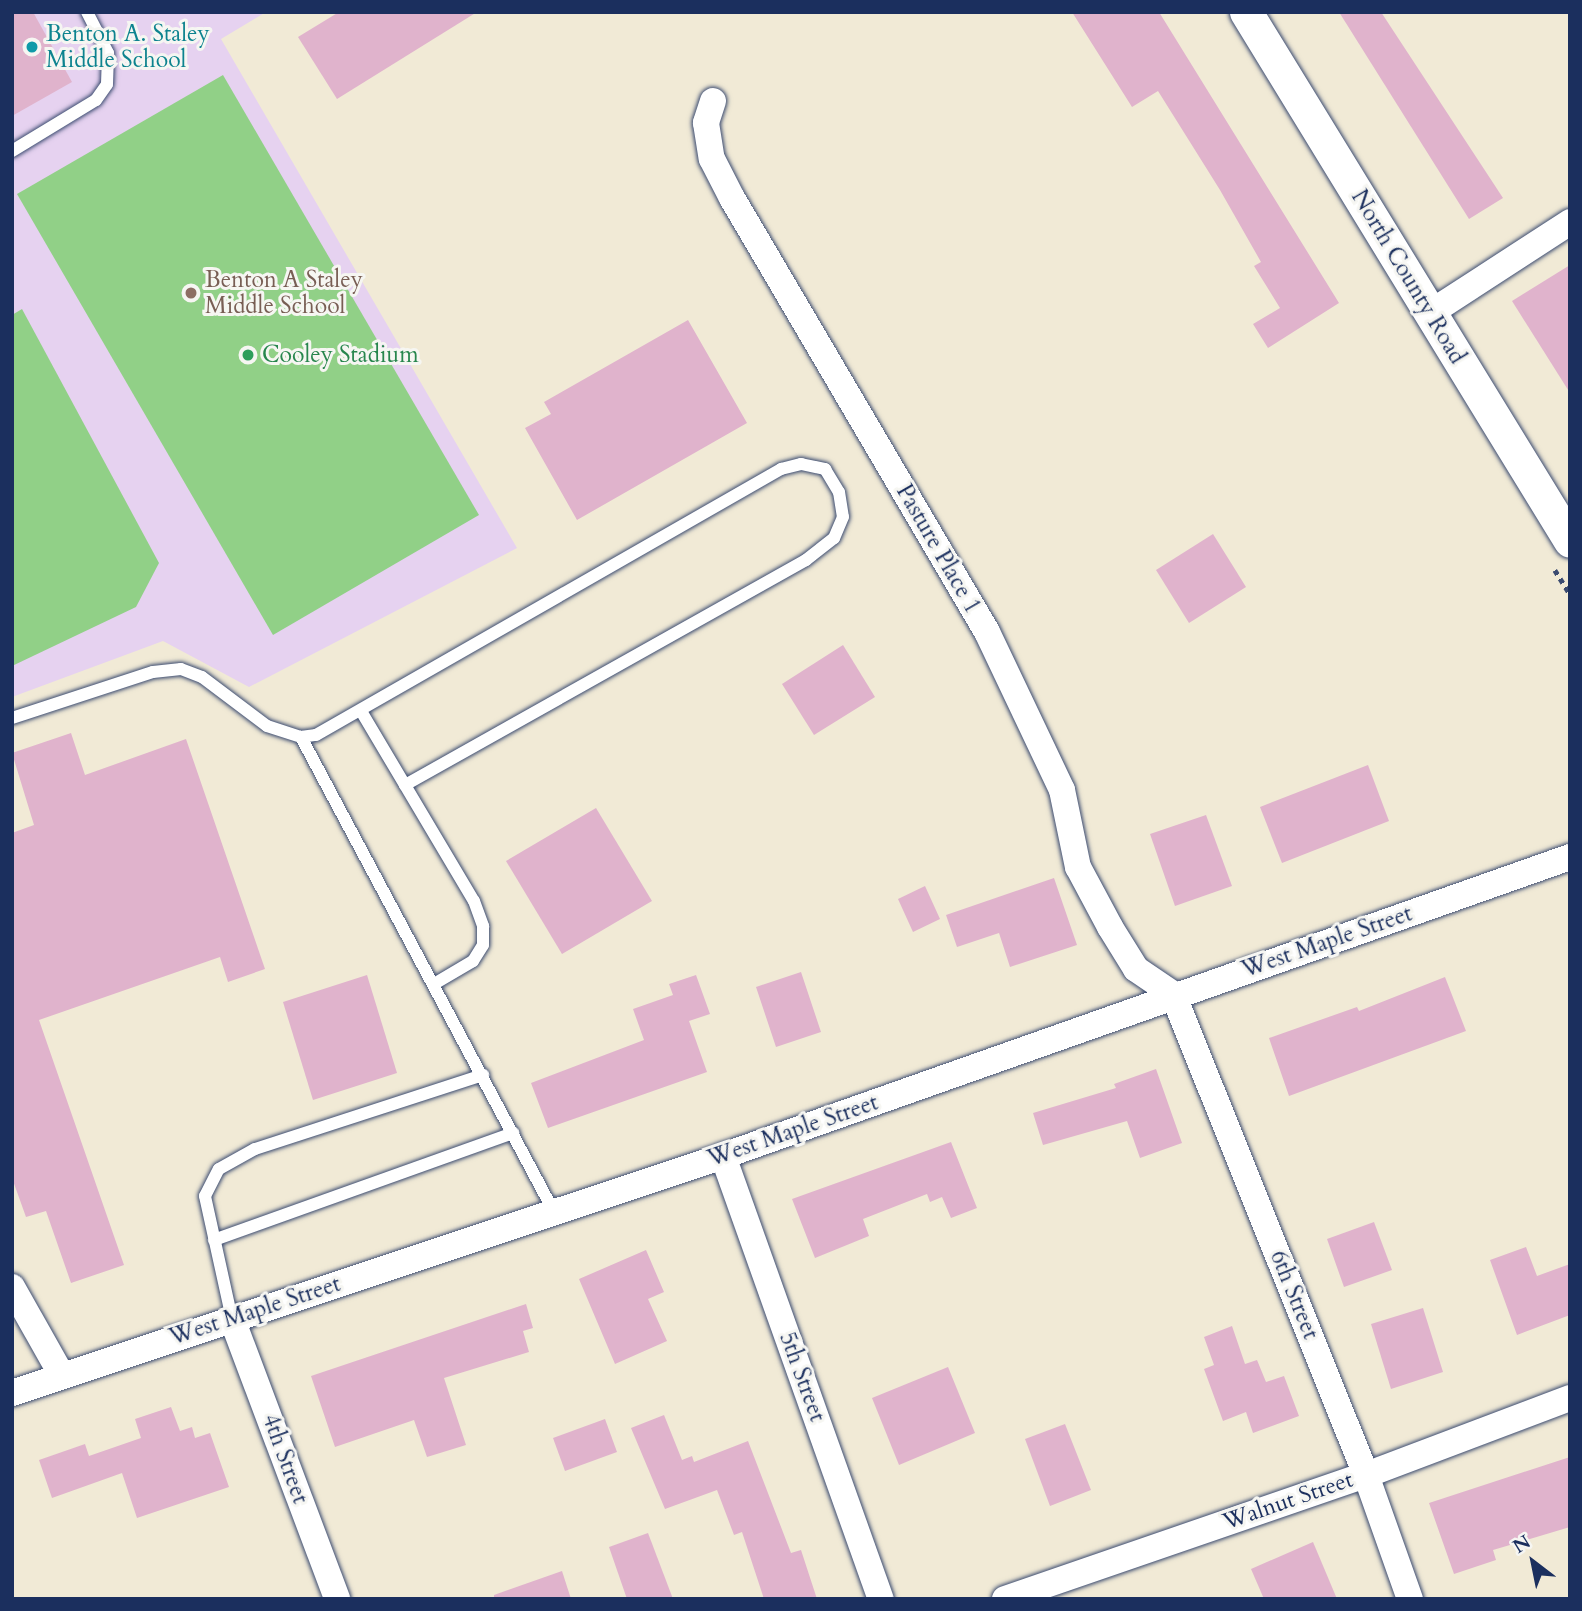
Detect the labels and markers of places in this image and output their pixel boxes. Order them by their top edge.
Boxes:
place label: Benton A. Staley Middle School [46,20,210,74]
marker: Benton A. Staley Middle School [24,39,40,55]
place label: Benton A Staley Middle School [205,266,363,320]
marker: Benton A Staley Middle School [183,285,199,301]
place label: Cooley Stadium [262,341,419,369]
marker: Cooley Stadium [240,347,256,363]

